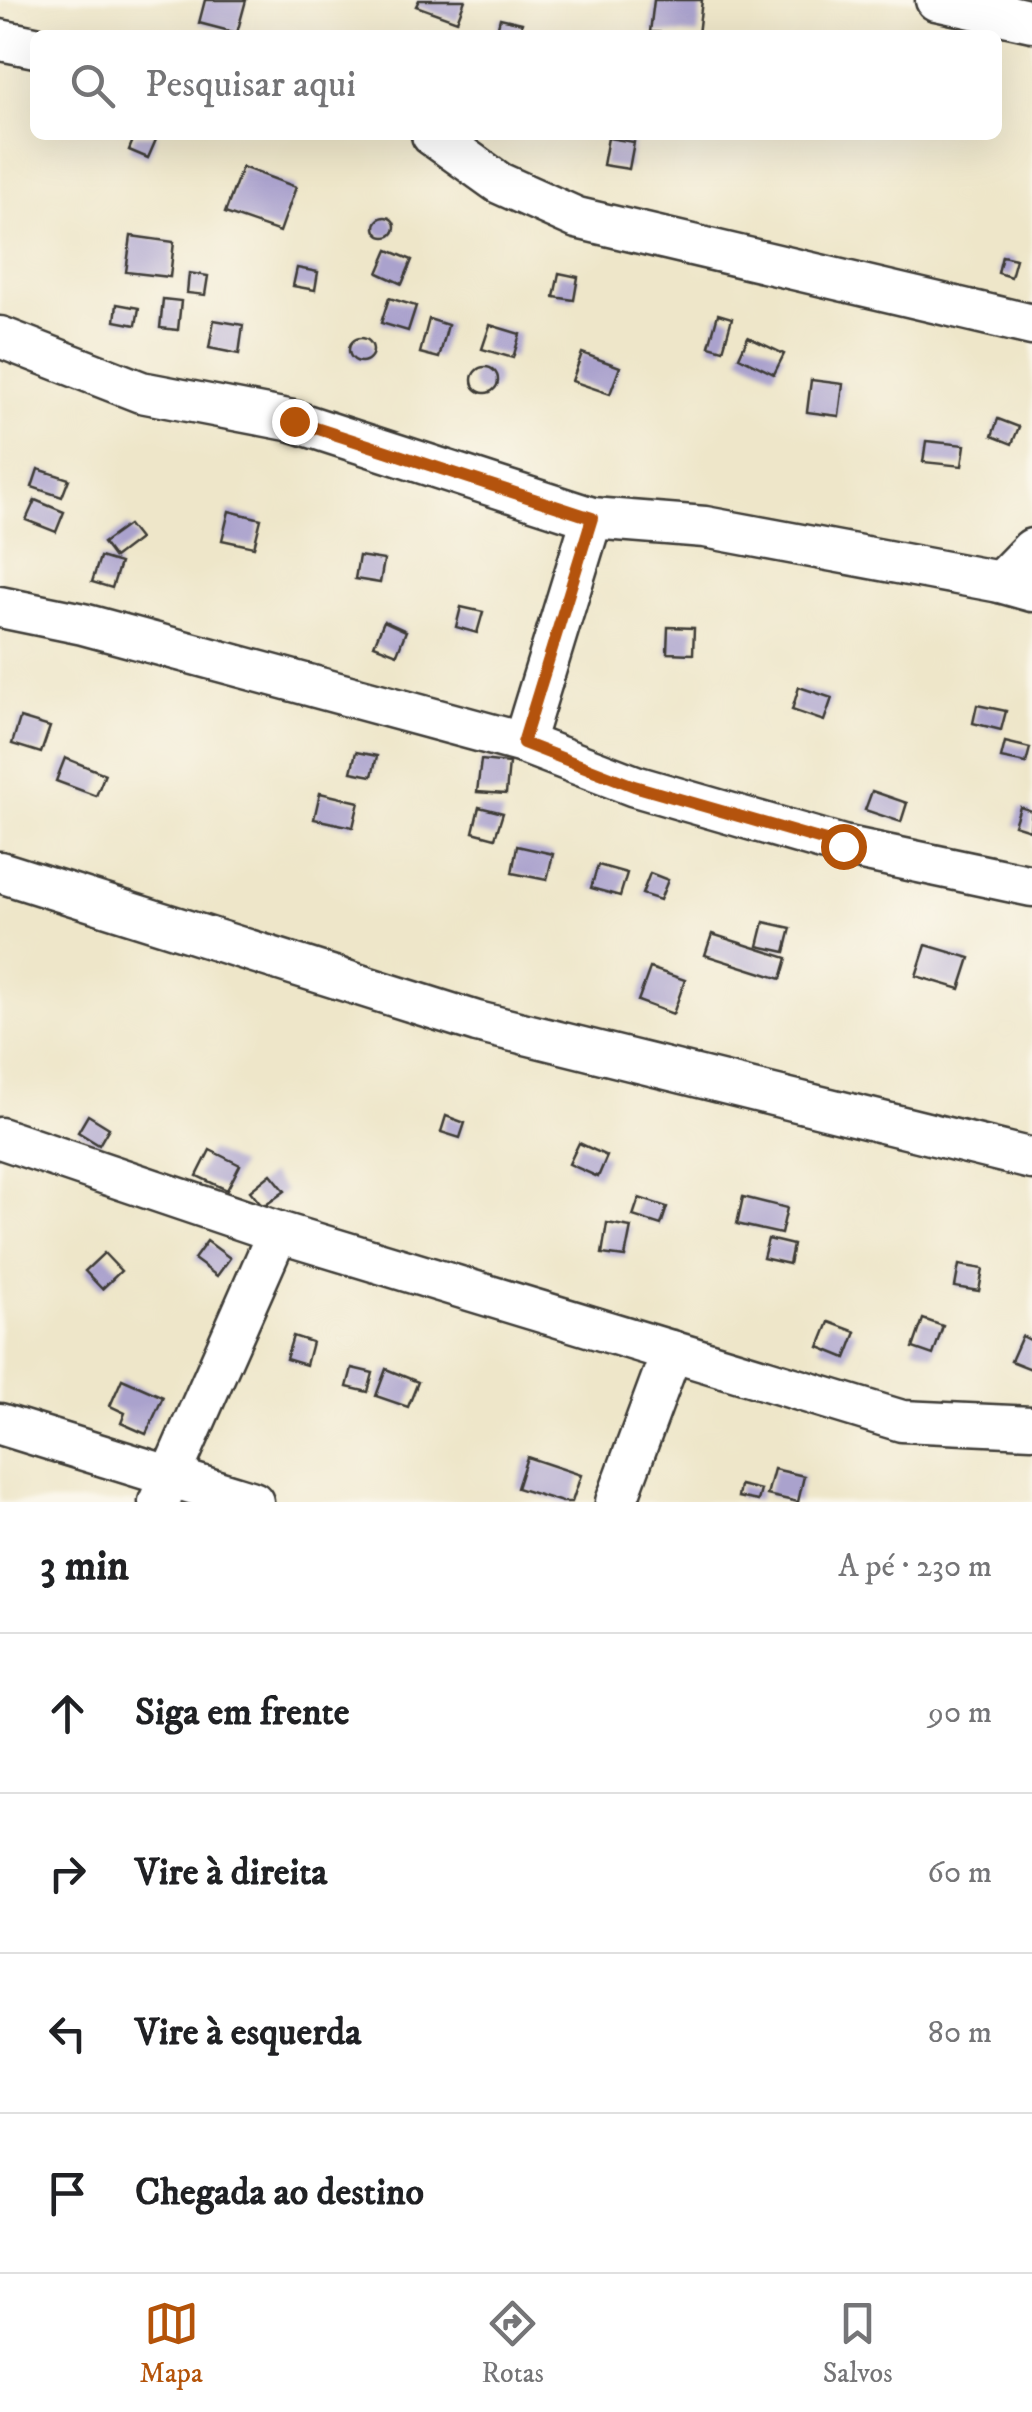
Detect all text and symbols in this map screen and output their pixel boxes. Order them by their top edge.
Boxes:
search box [30,30,1002,140]
icon: search [65,58,120,113]
text: Pesquisar aqui [145,61,356,109]
route end [272,399,318,445]
route start [821,824,867,870]
text: 3 min [40,1541,129,1593]
text: A pé · 230 m [838,1547,992,1587]
icon: ahead [40,1686,95,1741]
text: Siga em frente [135,1689,349,1737]
text: 90 m [928,1693,992,1733]
icon: right [40,1846,95,1901]
text: Vire à direita [135,1849,327,1897]
text: 60 m [927,1853,992,1893]
icon: left [40,2006,95,2061]
text: Vire à esquerda [135,2009,361,2057]
text: 80 m [928,2013,992,2053]
icon: arrive [40,2166,95,2221]
text: Chegada ao destino [135,2169,424,2217]
tab: Mapa [139,2296,203,2391]
tab: Rotas [482,2296,544,2391]
tab: Salvos [823,2296,893,2391]

